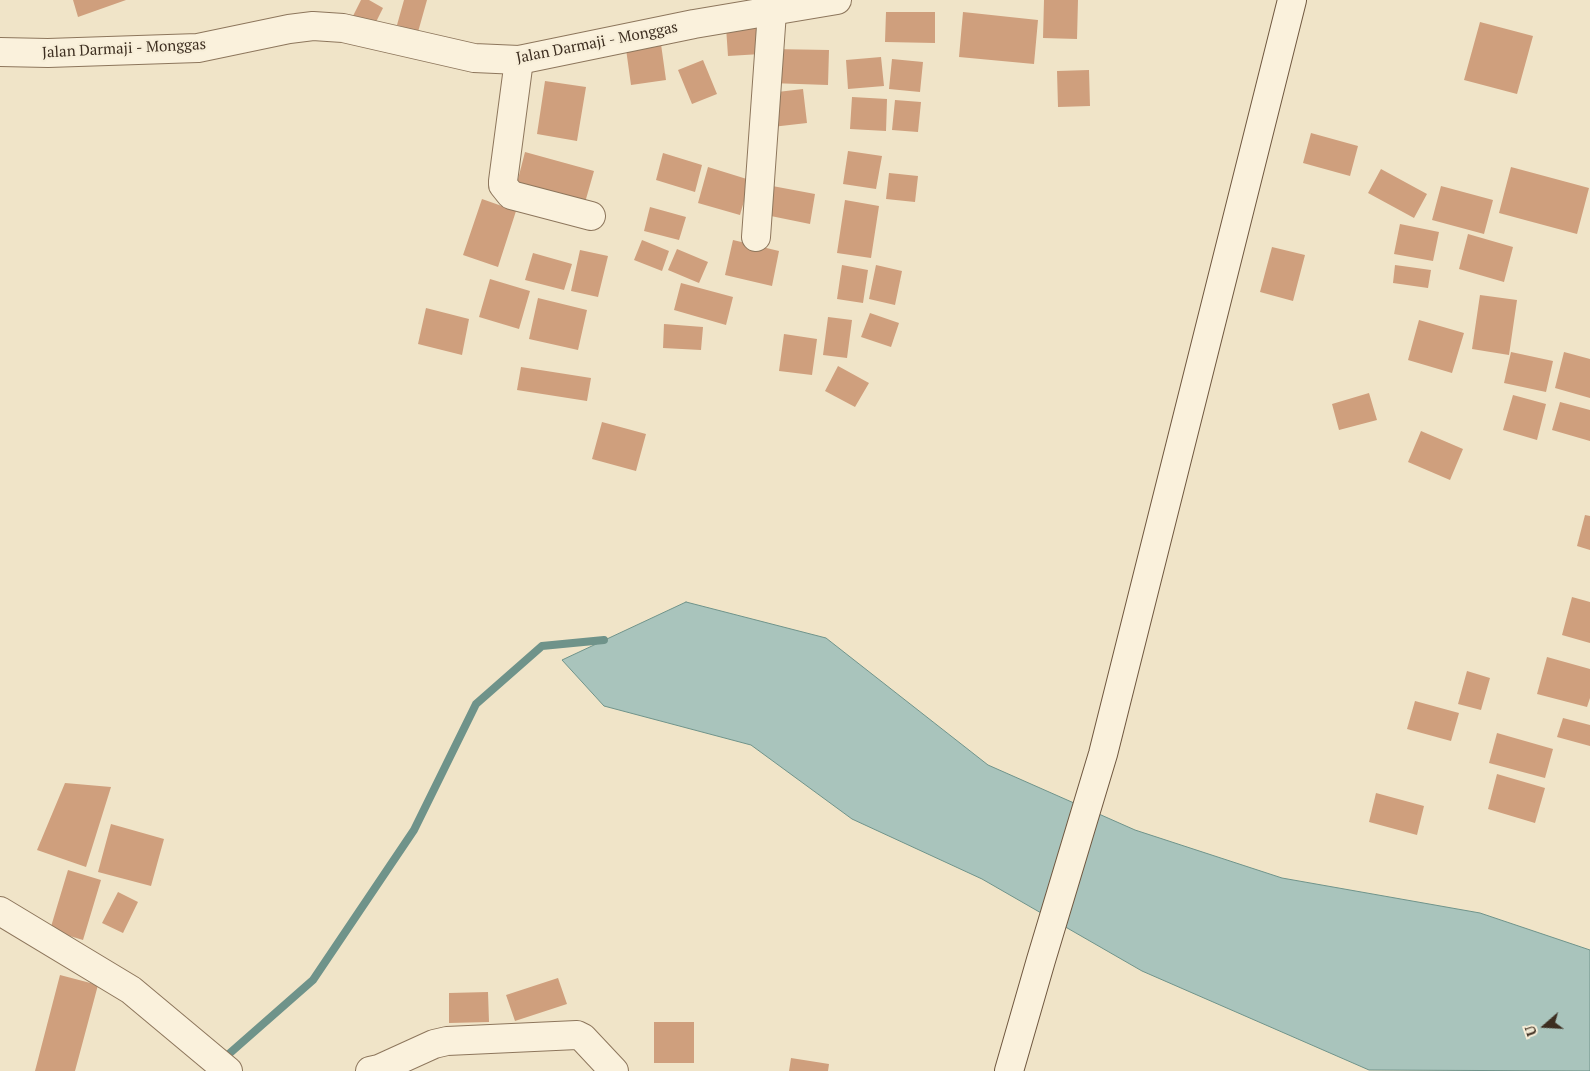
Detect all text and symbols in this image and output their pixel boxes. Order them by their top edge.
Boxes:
street label: Jalan Darmaji - Monggas [515,18,679,68]
street label: Jalan Darmaji - Monggas [41,36,207,62]
north arrow [1520,1001,1570,1051]
text: U [1520,1023,1541,1039]

